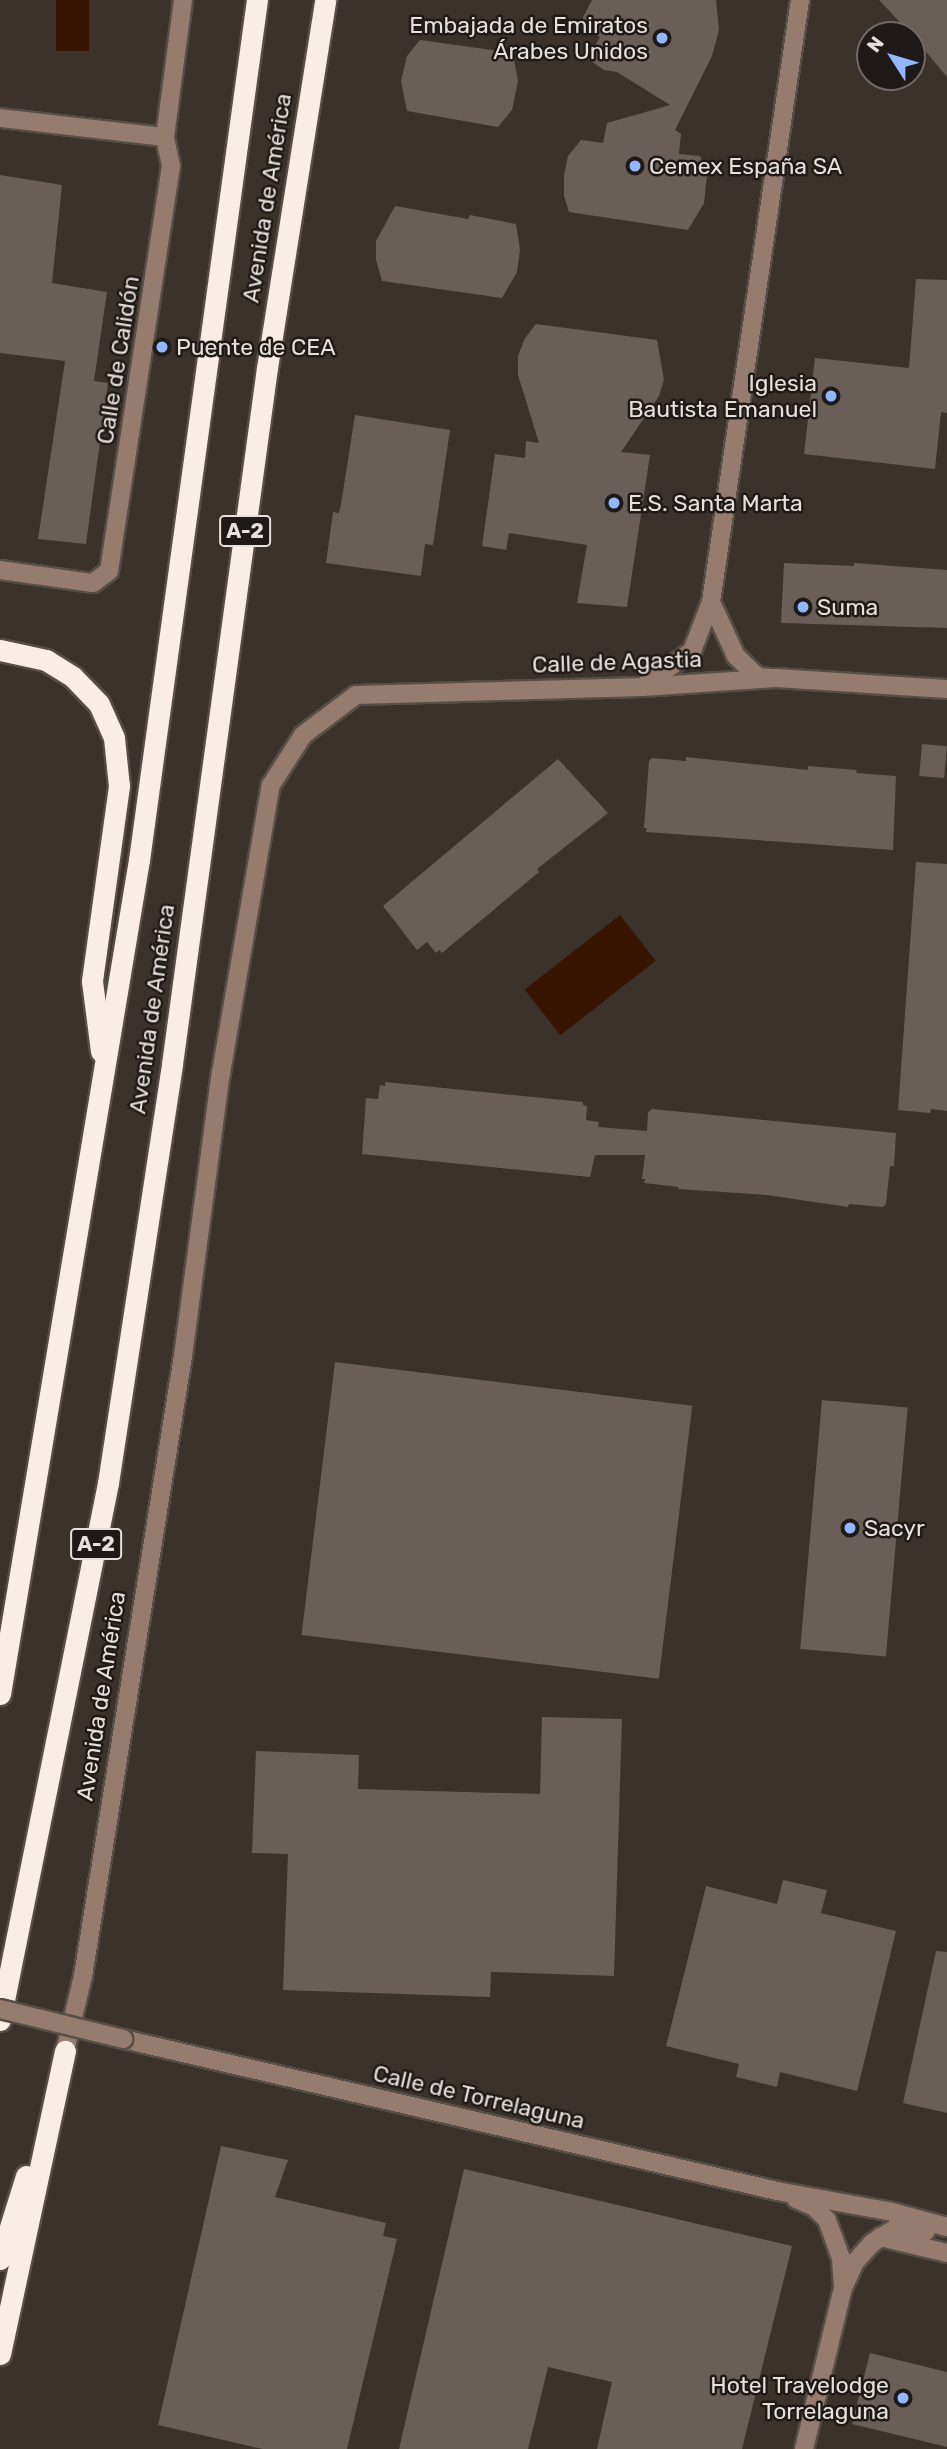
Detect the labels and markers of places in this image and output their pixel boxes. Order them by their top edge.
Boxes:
place label: Embajada de Emiratos Árabes Unidos [409,11,648,65]
marker: Embajada de Emiratos Árabes Unidos [654,30,670,46]
place label: Cemex España SA [649,152,842,180]
marker: Cemex España SA [627,158,643,174]
place label: Puente de CEA [176,333,336,361]
marker: Puente de CEA [154,339,170,355]
place label: Iglesia Bautista Emanuel [628,369,817,423]
marker: Iglesia Bautista Emanuel [823,388,839,404]
place label: E.S. Santa Marta [628,489,803,517]
marker: E.S. Santa Marta [606,495,622,511]
place label: Suma [817,593,878,621]
marker: Suma [795,599,811,615]
place label: Sacyr [864,1514,925,1542]
marker: Sacyr [842,1520,858,1536]
place label: Hotel Travelodge Torrelaguna [710,2371,889,2425]
marker: Hotel Travelodge Torrelaguna [895,2390,911,2406]

